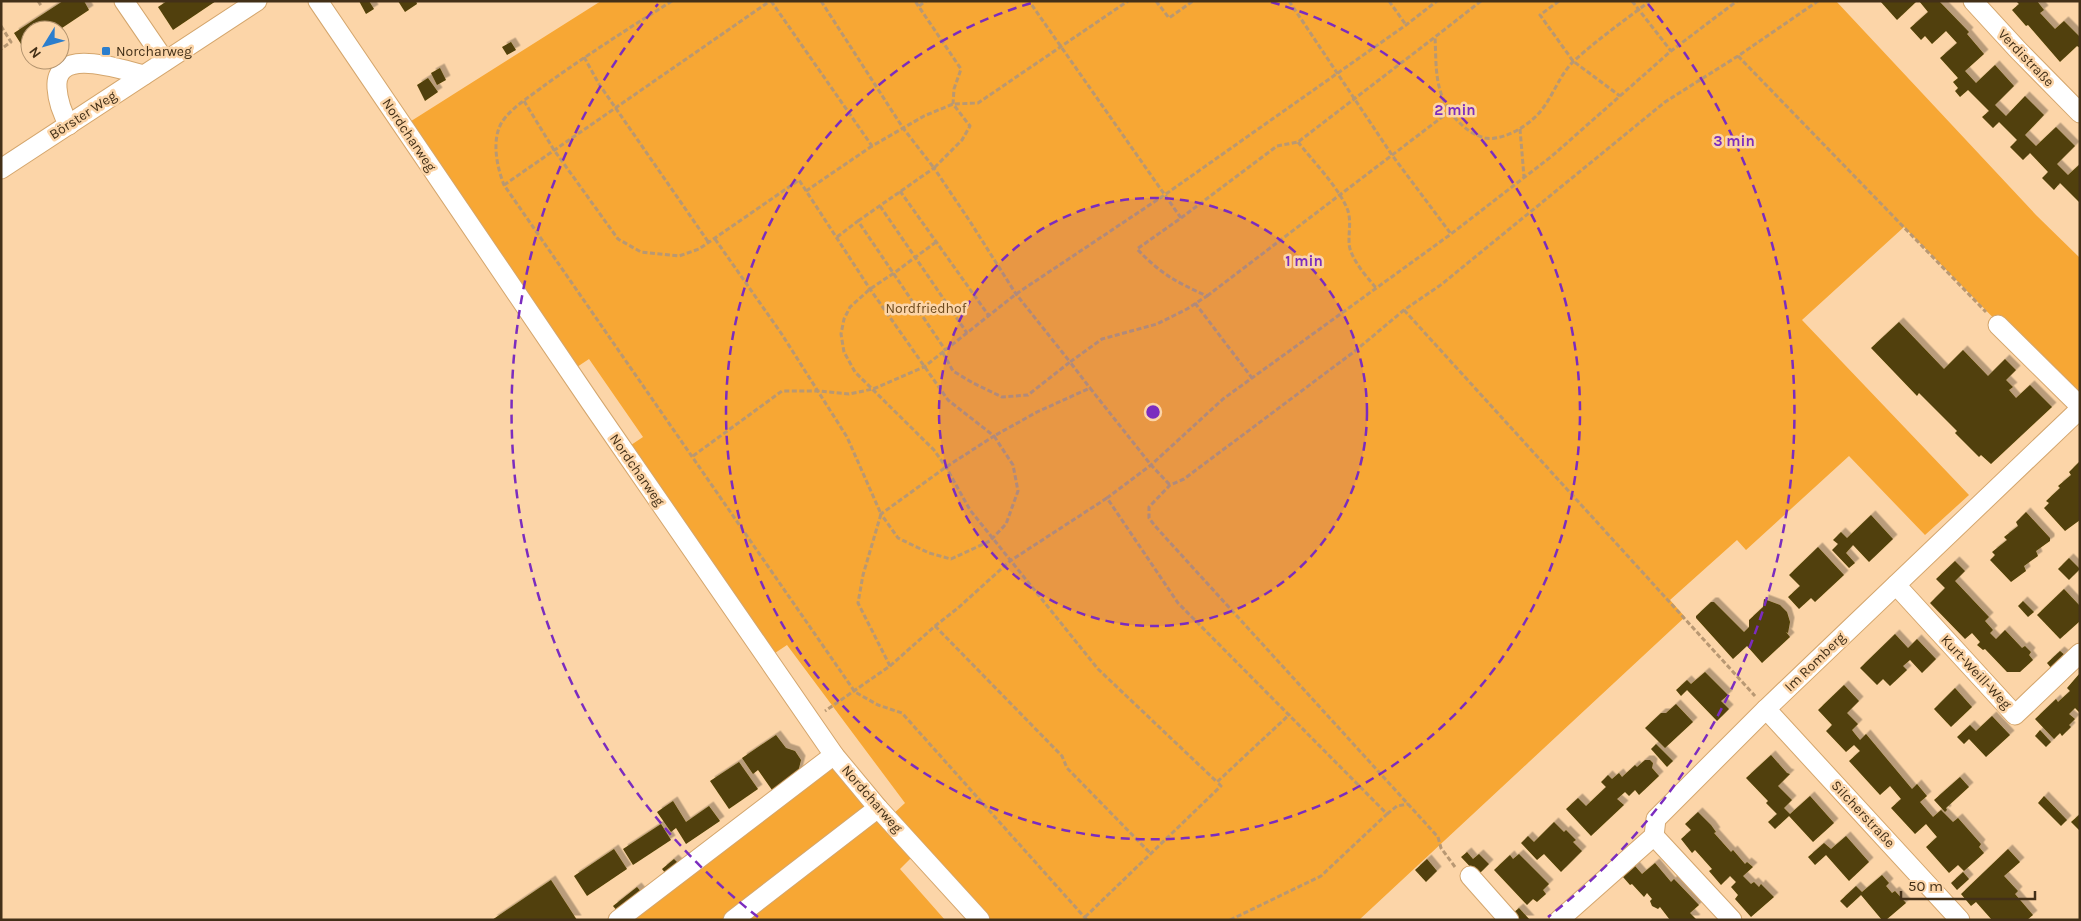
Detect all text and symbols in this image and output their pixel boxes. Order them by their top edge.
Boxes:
north arrow [20,20,70,70]
street label: Verdistraße [1994,26,2058,90]
text: N [25,43,45,62]
place label: Norcharweg [116,43,192,60]
marker: Norcharweg [100,45,112,57]
street label: Börster Weg [46,87,120,143]
street label: Nordcharweg [378,95,440,175]
text: 2 min [1434,101,1476,119]
text: 3 min [1713,132,1755,150]
text: 1 min [1285,252,1323,270]
park label: Nordfriedhof [886,300,967,317]
centre of rings [1144,403,1162,421]
street label: Nordcharweg [606,431,668,509]
street label: Im Romberg [1781,629,1849,695]
street label: Kurt-Weill-Weg [1937,631,2015,713]
street label: Nordcharweg [838,762,906,836]
street label: Silcherstraße [1828,777,1898,851]
scale bar [1901,868,2035,900]
text: 50 m [1908,877,1943,895]

